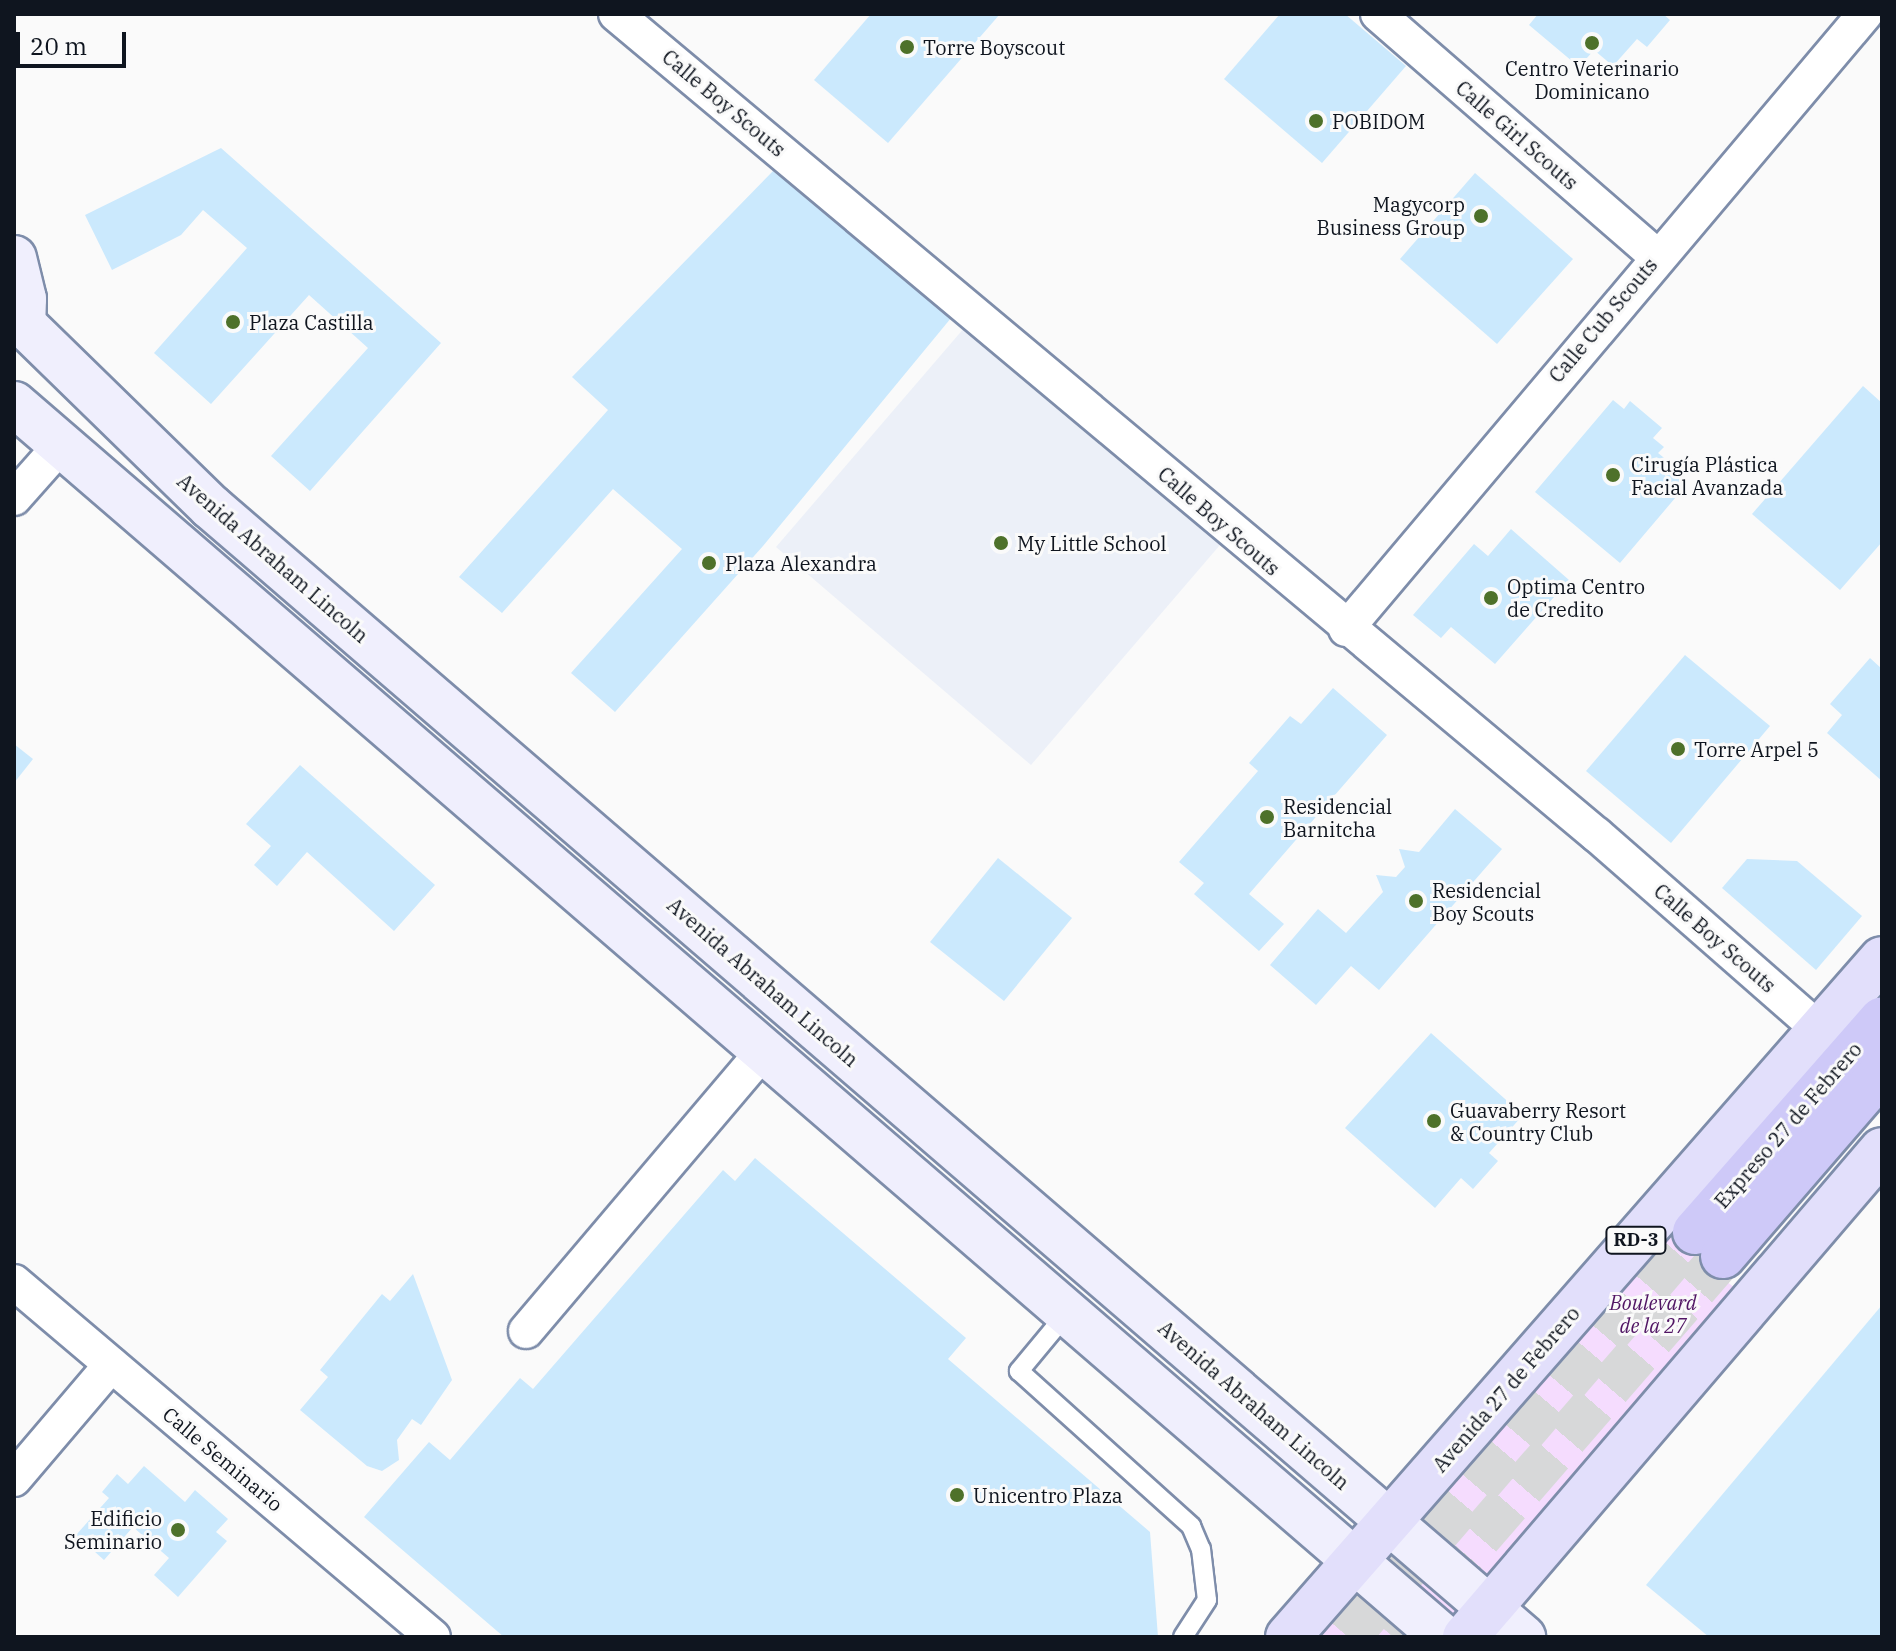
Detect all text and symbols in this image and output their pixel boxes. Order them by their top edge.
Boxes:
scale bar [20,16,130,66]
text: 20 m [30,30,87,62]
marker: Centro Veterinario Dominicano [1583,34,1601,52]
place label: Torre Boyscout [923,35,1065,59]
marker: Torre Boyscout [898,38,916,56]
street label: Calle Boy Scouts [658,45,790,161]
place label: Centro Veterinario Dominicano [1505,56,1679,103]
street label: Calle Girl Scouts [1451,76,1583,194]
place label: POBIDOM [1332,109,1425,133]
marker: POBIDOM [1307,112,1325,130]
place label: Magycorp Business Group [1317,192,1465,239]
marker: Magycorp Business Group [1472,207,1490,225]
street label: Calle Cub Scouts [1544,253,1662,387]
place label: Plaza Castilla [249,310,374,334]
marker: Plaza Castilla [224,313,242,331]
place label: Cirugía Plástica Facial Avanzada [1631,452,1783,499]
street label: Calle Boy Scouts [1153,462,1285,580]
marker: Cirugía Plástica Facial Avanzada [1602,464,1624,486]
street label: Avenida Abraham Lincoln [173,469,373,647]
place label: My Little School [1017,531,1167,555]
marker: My Little School [992,534,1010,552]
place label: Plaza Alexandra [725,551,877,575]
marker: Plaza Alexandra [700,554,718,572]
place label: Optima Centro de Credito [1507,574,1645,621]
marker: Optima Centro de Credito [1482,589,1500,607]
place label: Torre Arpel 5 [1694,737,1819,761]
marker: Torre Arpel 5 [1669,740,1687,758]
place label: Residencial Barnitcha [1283,794,1392,841]
marker: Residencial Barnitcha [1258,808,1276,826]
place label: Residencial Boy Scouts [1432,878,1541,925]
street label: Calle Boy Scouts [1649,879,1781,997]
marker: Residencial Boy Scouts [1407,892,1425,910]
street label: Avenida Abraham Lincoln [663,893,863,1071]
street label: Expreso 27 de Febrero [1709,1037,1867,1213]
place label: Guavaberry Resort & Country Club [1450,1098,1626,1145]
marker: Guavaberry Resort & Country Club [1425,1112,1443,1130]
road number: RD-3 [1604,1226,1668,1254]
park label: Boulevard de la 27 [1609,1291,1697,1338]
street label: Avenida 27 de Febrero [1428,1301,1584,1477]
street label: Avenida Abraham Lincoln [1154,1316,1354,1494]
street label: Calle Seminario [158,1402,288,1516]
place label: Unicentro Plaza [973,1483,1123,1507]
marker: Unicentro Plaza [948,1486,966,1504]
place label: Edificio Seminario [64,1506,162,1553]
marker: Edificio Seminario [169,1521,187,1539]

